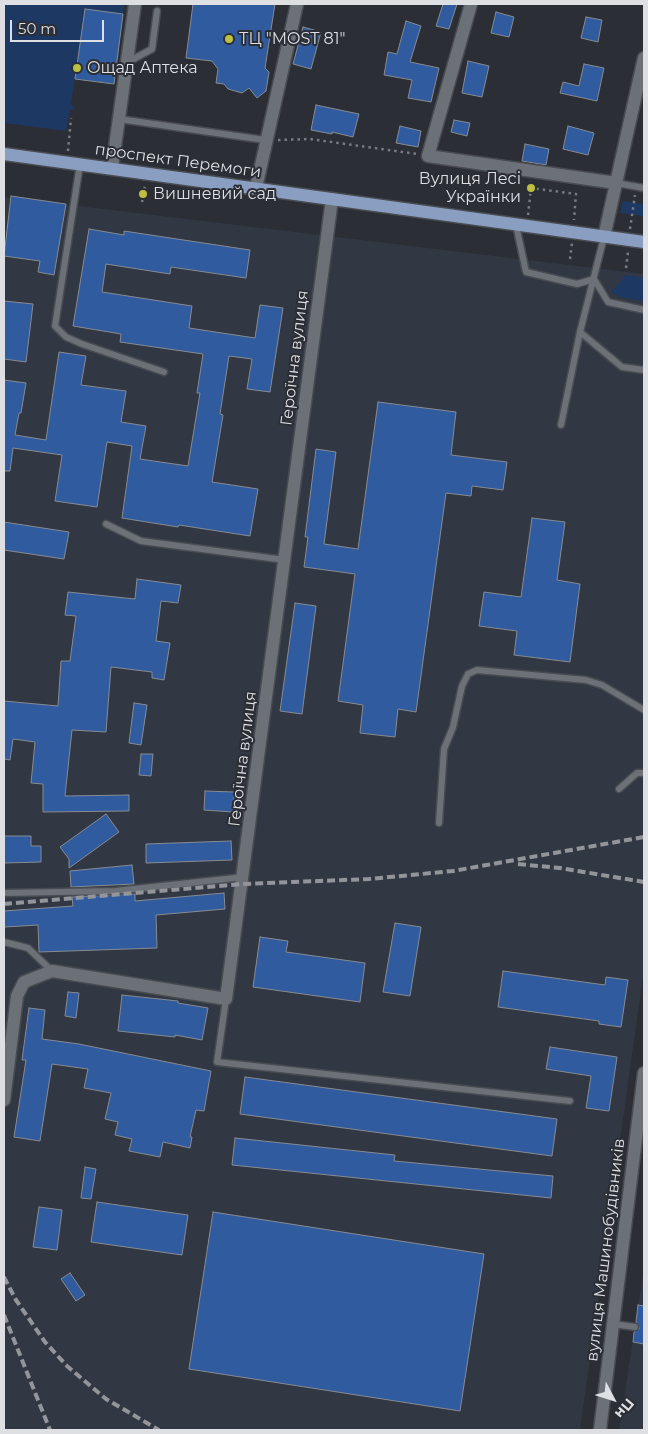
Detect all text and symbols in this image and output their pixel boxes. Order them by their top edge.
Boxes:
scale bar [12,10,106,42]
text: 50 m [18,19,56,38]
place label: ТЦ "MOST 81" [239,29,346,49]
marker: ТЦ "MOST 81" [223,33,235,45]
place label: Ощад Аптека [87,58,198,78]
marker: Ощад Аптека [71,62,83,74]
street label: проспект Перемоги [94,140,262,182]
place label: Вулиця Лесі Українки [419,169,521,207]
marker: Вулиця Лесі Українки [525,182,537,194]
place label: Вишневий сад [153,184,276,204]
marker: Вишневий сад [137,188,149,200]
street label: Героїчна вулиця [277,289,313,427]
street label: Героїчна вулиця [225,690,261,828]
street label: вулиця Машинобудівників [583,1137,629,1363]
north arrow [588,1374,638,1424]
text: Пн [611,1395,638,1423]

